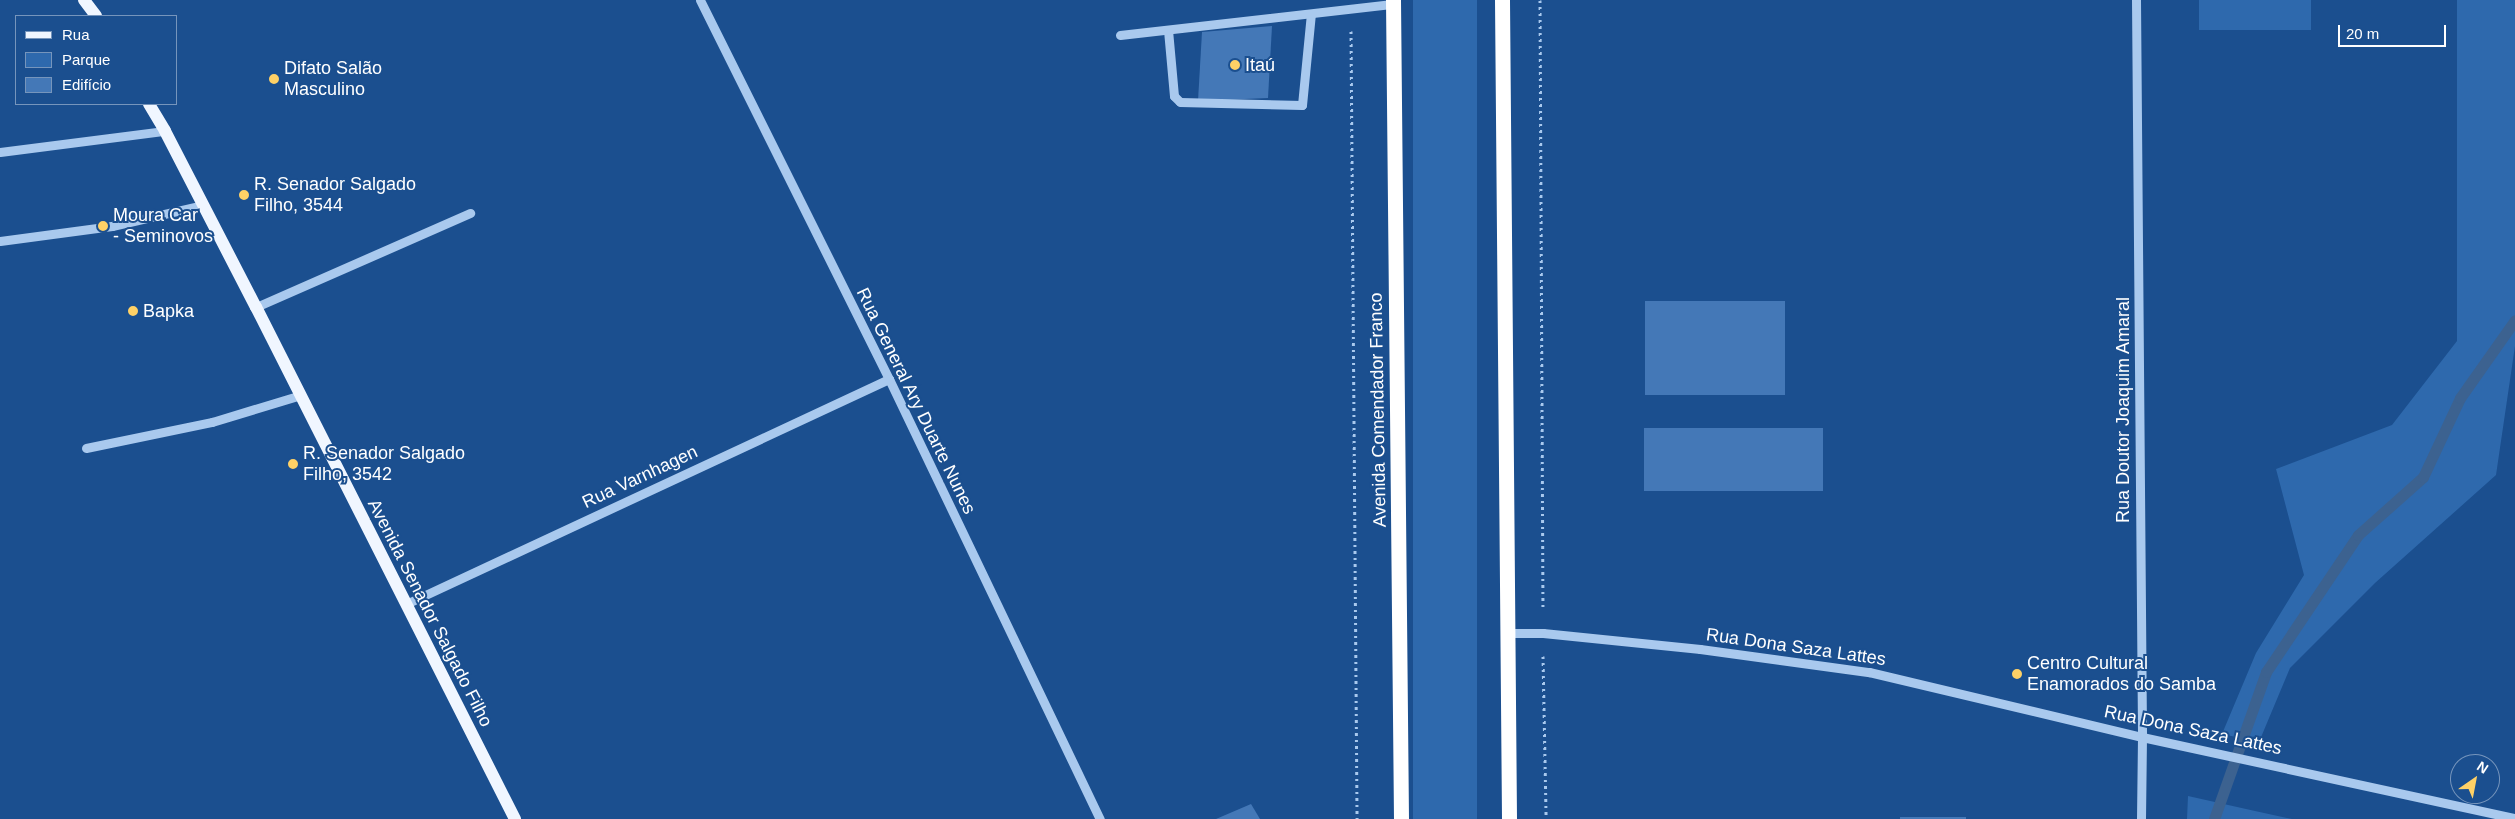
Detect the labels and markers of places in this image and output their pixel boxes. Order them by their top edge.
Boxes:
place label: Itaú [1245,54,1275,76]
place label: Difato Salão Masculino [284,58,382,100]
marker: Itaú [1229,59,1241,71]
marker: Difato Salão Masculino [268,73,280,85]
place label: R. Senador Salgado Filho, 3544 [254,174,416,216]
marker: R. Senador Salgado Filho, 3544 [238,189,250,201]
place label: Moura Car - Seminovos [113,205,213,248]
marker: Moura Car - Seminovos [97,220,109,232]
place label: Bapka [143,300,194,322]
marker: Bapka [127,305,139,317]
place label: R. Senador Salgado Filho, 3542 [303,443,465,486]
marker: R. Senador Salgado Filho, 3542 [287,458,299,470]
place label: Centro Cultural Enamorados do Samba [2027,653,2216,696]
marker: Centro Cultural Enamorados do Samba [2011,668,2023,680]

